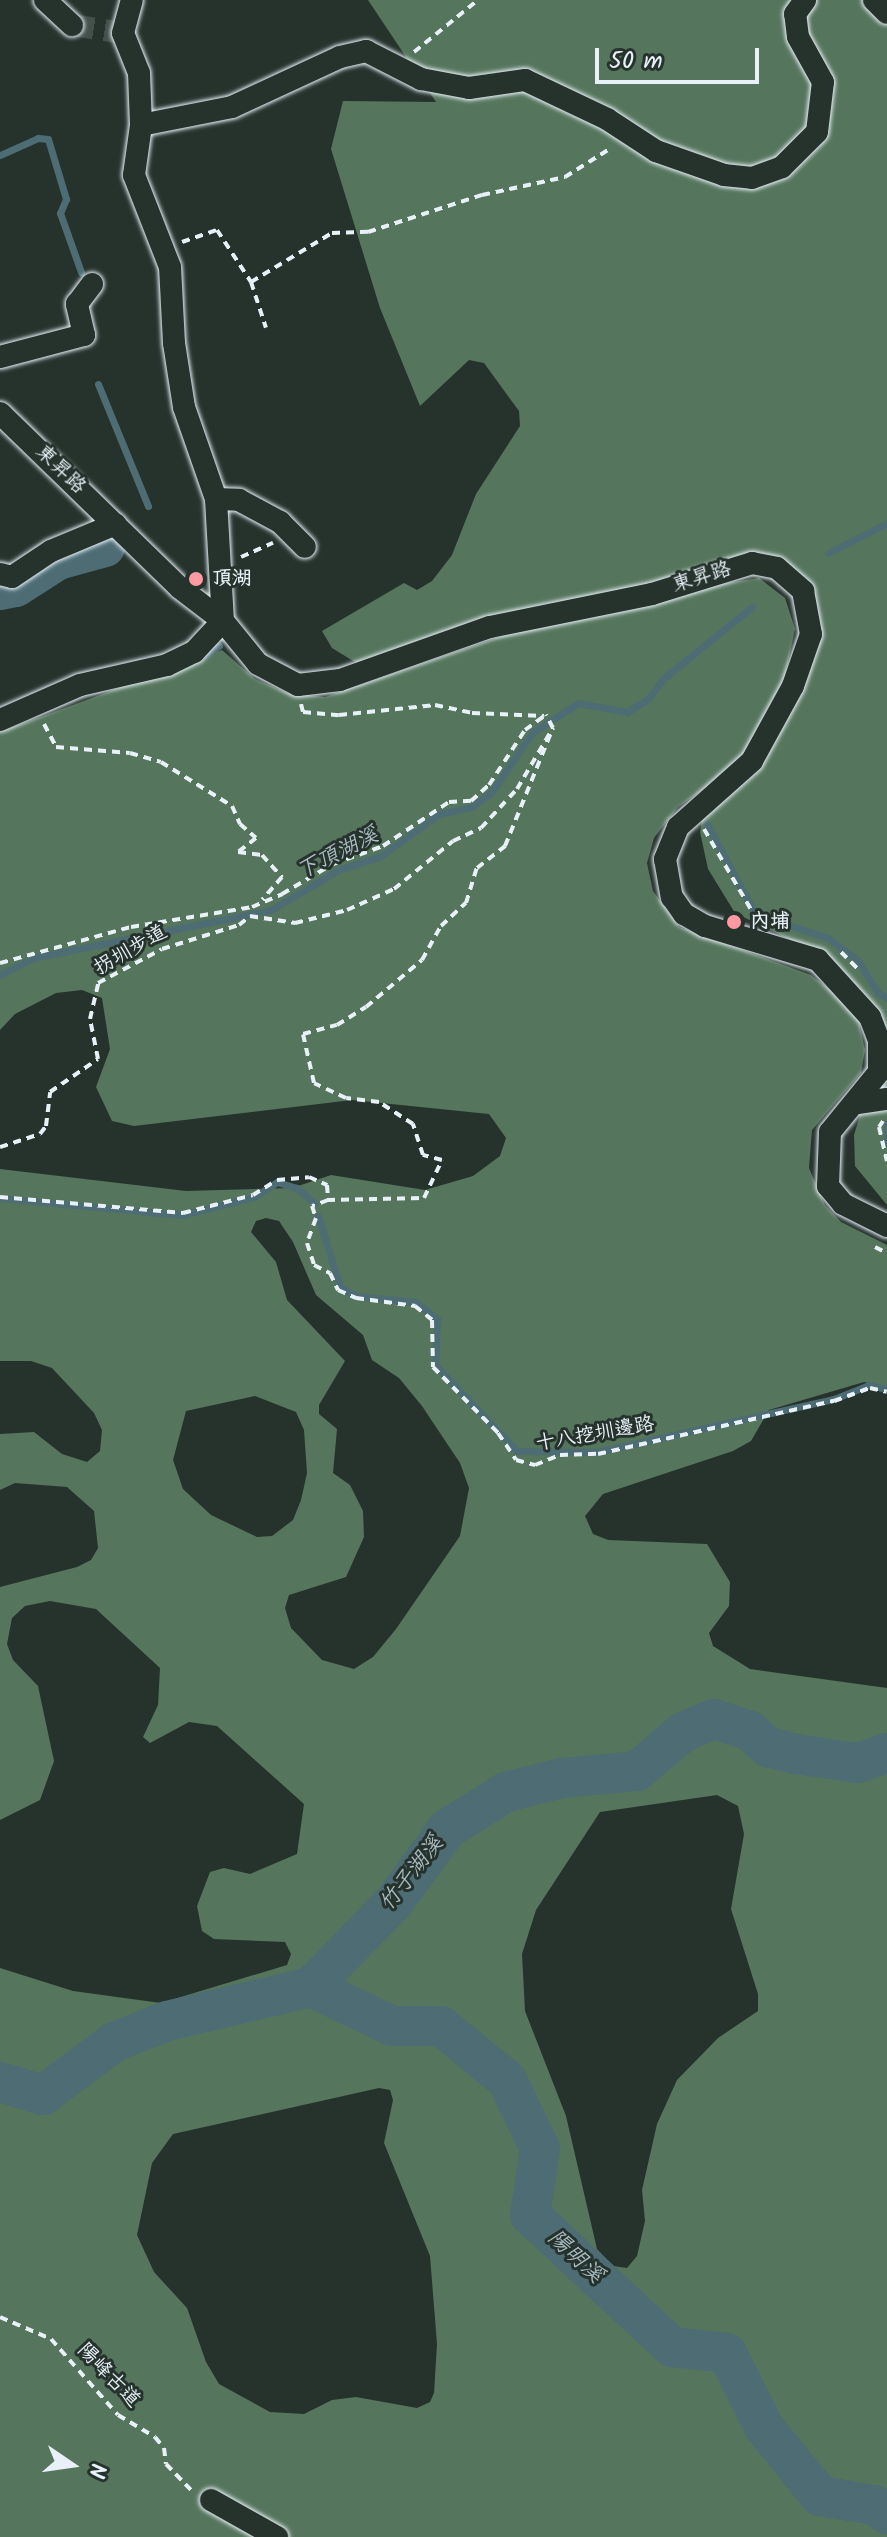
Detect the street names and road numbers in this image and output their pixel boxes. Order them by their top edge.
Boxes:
street label: 東昇路 [30,441,90,499]
street label: 東昇路 [670,558,734,598]
street label: 拐圳步道 [90,921,172,981]
street label: 十八挖圳邊路 [534,1413,656,1457]
street label: 陽峰古道 [72,2339,144,2413]

